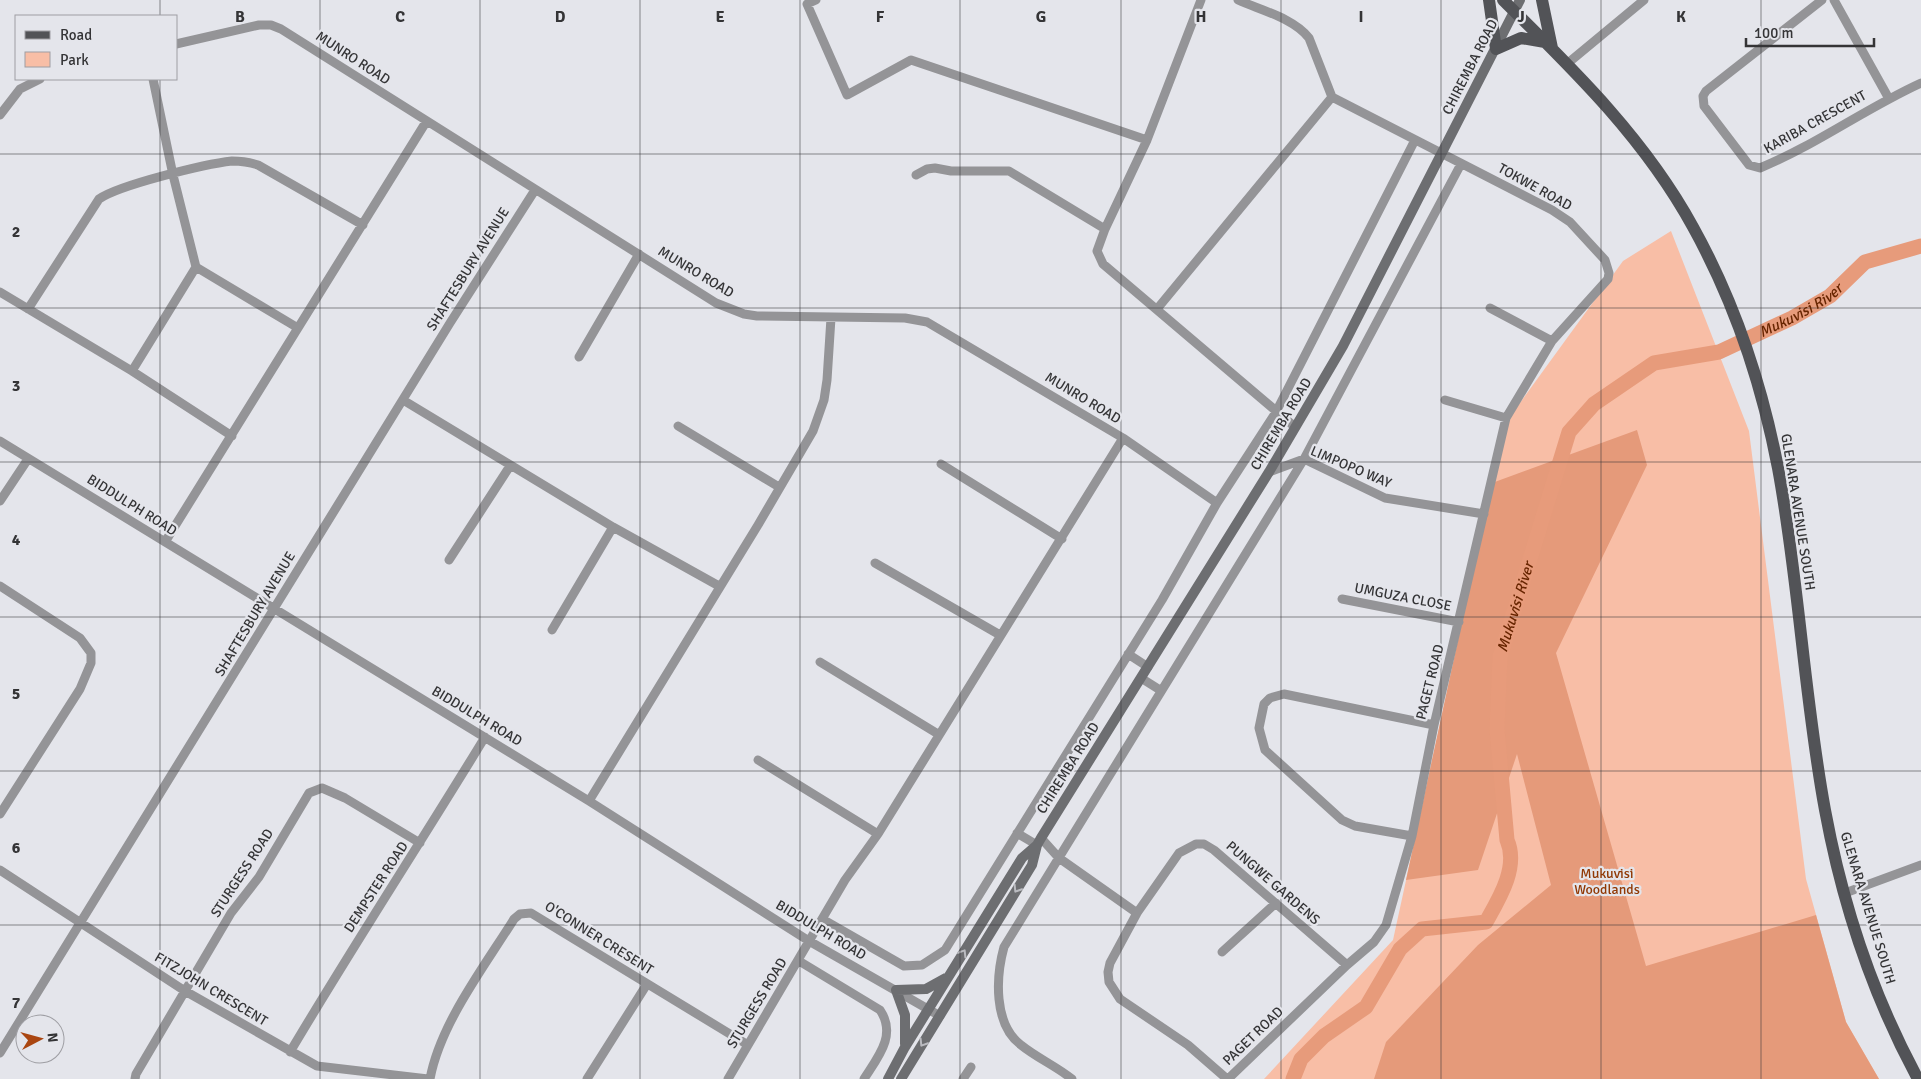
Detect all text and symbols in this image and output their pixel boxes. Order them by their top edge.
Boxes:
text: B [235,7,245,27]
text: C [395,7,405,27]
text: D [555,7,566,27]
text: E [715,7,725,27]
text: F [876,7,885,27]
text: G [1036,7,1046,27]
text: H [1196,7,1206,27]
text: I [1358,7,1364,27]
text: J [1517,7,1525,27]
text: K [1676,7,1686,27]
legend [15,15,178,80]
scale bar [1746,15,1874,47]
street label: CHIREMBA ROAD [1439,17,1501,117]
text: 100 m [1754,24,1794,42]
text: Road [60,26,92,44]
street label: MUNRO ROAD [313,28,393,88]
text: Park [60,51,89,69]
street label: KARIBA CRESCENT [1761,87,1869,157]
street label: TOKWE ROAD [1495,160,1575,214]
street label: SHAFTESBURY AVENUE [423,204,513,334]
text: 2 [12,222,20,242]
street label: MUNRO ROAD [655,243,737,301]
water label: Mukuvisi River [1756,278,1848,341]
street label: MUNRO ROAD [1042,369,1124,427]
street label: CHIREMBA ROAD [1247,375,1315,473]
text: 3 [12,376,20,396]
street label: GLENARA AVENUE SOUTH [1777,432,1819,592]
street label: LIMPOPO WAY [1308,442,1394,492]
street label: BIDDULPH ROAD [84,471,180,539]
text: 4 [12,530,21,550]
street label: SHAFTESBURY AVENUE [211,549,299,679]
water label: Mukuvisi River [1493,558,1538,654]
street label: UMGUZA CLOSE [1353,579,1453,615]
street label: PAGET ROAD [1412,642,1448,722]
street label: BIDDULPH ROAD [429,682,525,750]
text: 5 [12,684,20,704]
street label: CHIREMBA ROAD [1033,719,1103,817]
street label: STURGESS ROAD [207,825,277,921]
street label: GLENARA AVENUE SOUTH [1837,830,1899,986]
text: 6 [12,838,21,858]
street label: DEMPSTER ROAD [340,838,412,936]
street label: PUNGWE GARDENS [1223,838,1324,929]
park label: Mukuvisi Woodlands [1574,865,1640,898]
one-way arrow [1014,884,1023,893]
street label: BIDDULPH ROAD [773,896,869,964]
street label: O'CONNER CRESENT [541,898,657,978]
street label: FITZJOHN CRESCENT [151,949,271,1030]
one-way arrow [956,949,966,958]
street label: STURGESS ROAD [723,955,791,1051]
text: 7 [12,993,21,1013]
street label: PAGET ROAD [1219,1003,1287,1069]
north arrow [15,1014,65,1064]
text: N [43,1032,61,1043]
one-way arrow [920,1037,930,1046]

